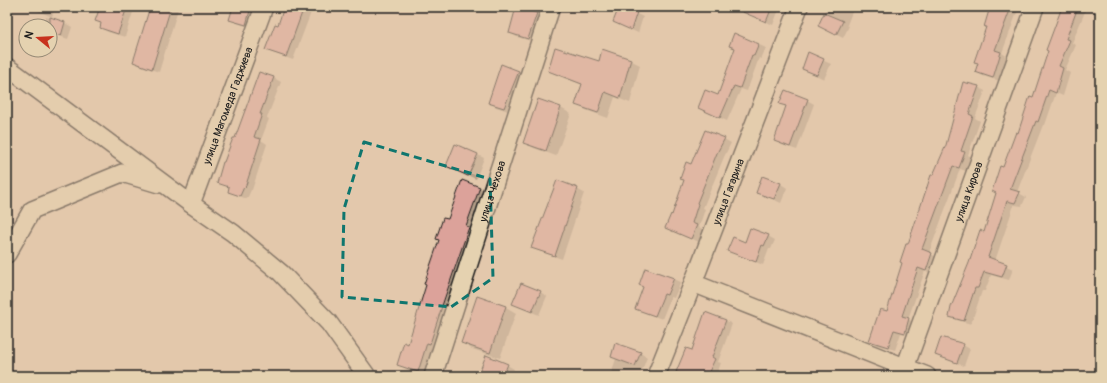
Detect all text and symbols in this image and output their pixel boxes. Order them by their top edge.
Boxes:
north arrow [18,18,58,58]
text: N [22,29,36,41]
street label: улица Магомеда Гаджиева [200,45,256,167]
street label: улица Гагарина [710,157,747,228]
street label: улица Чехова [476,159,508,225]
street label: улица Кирова [952,160,986,224]

